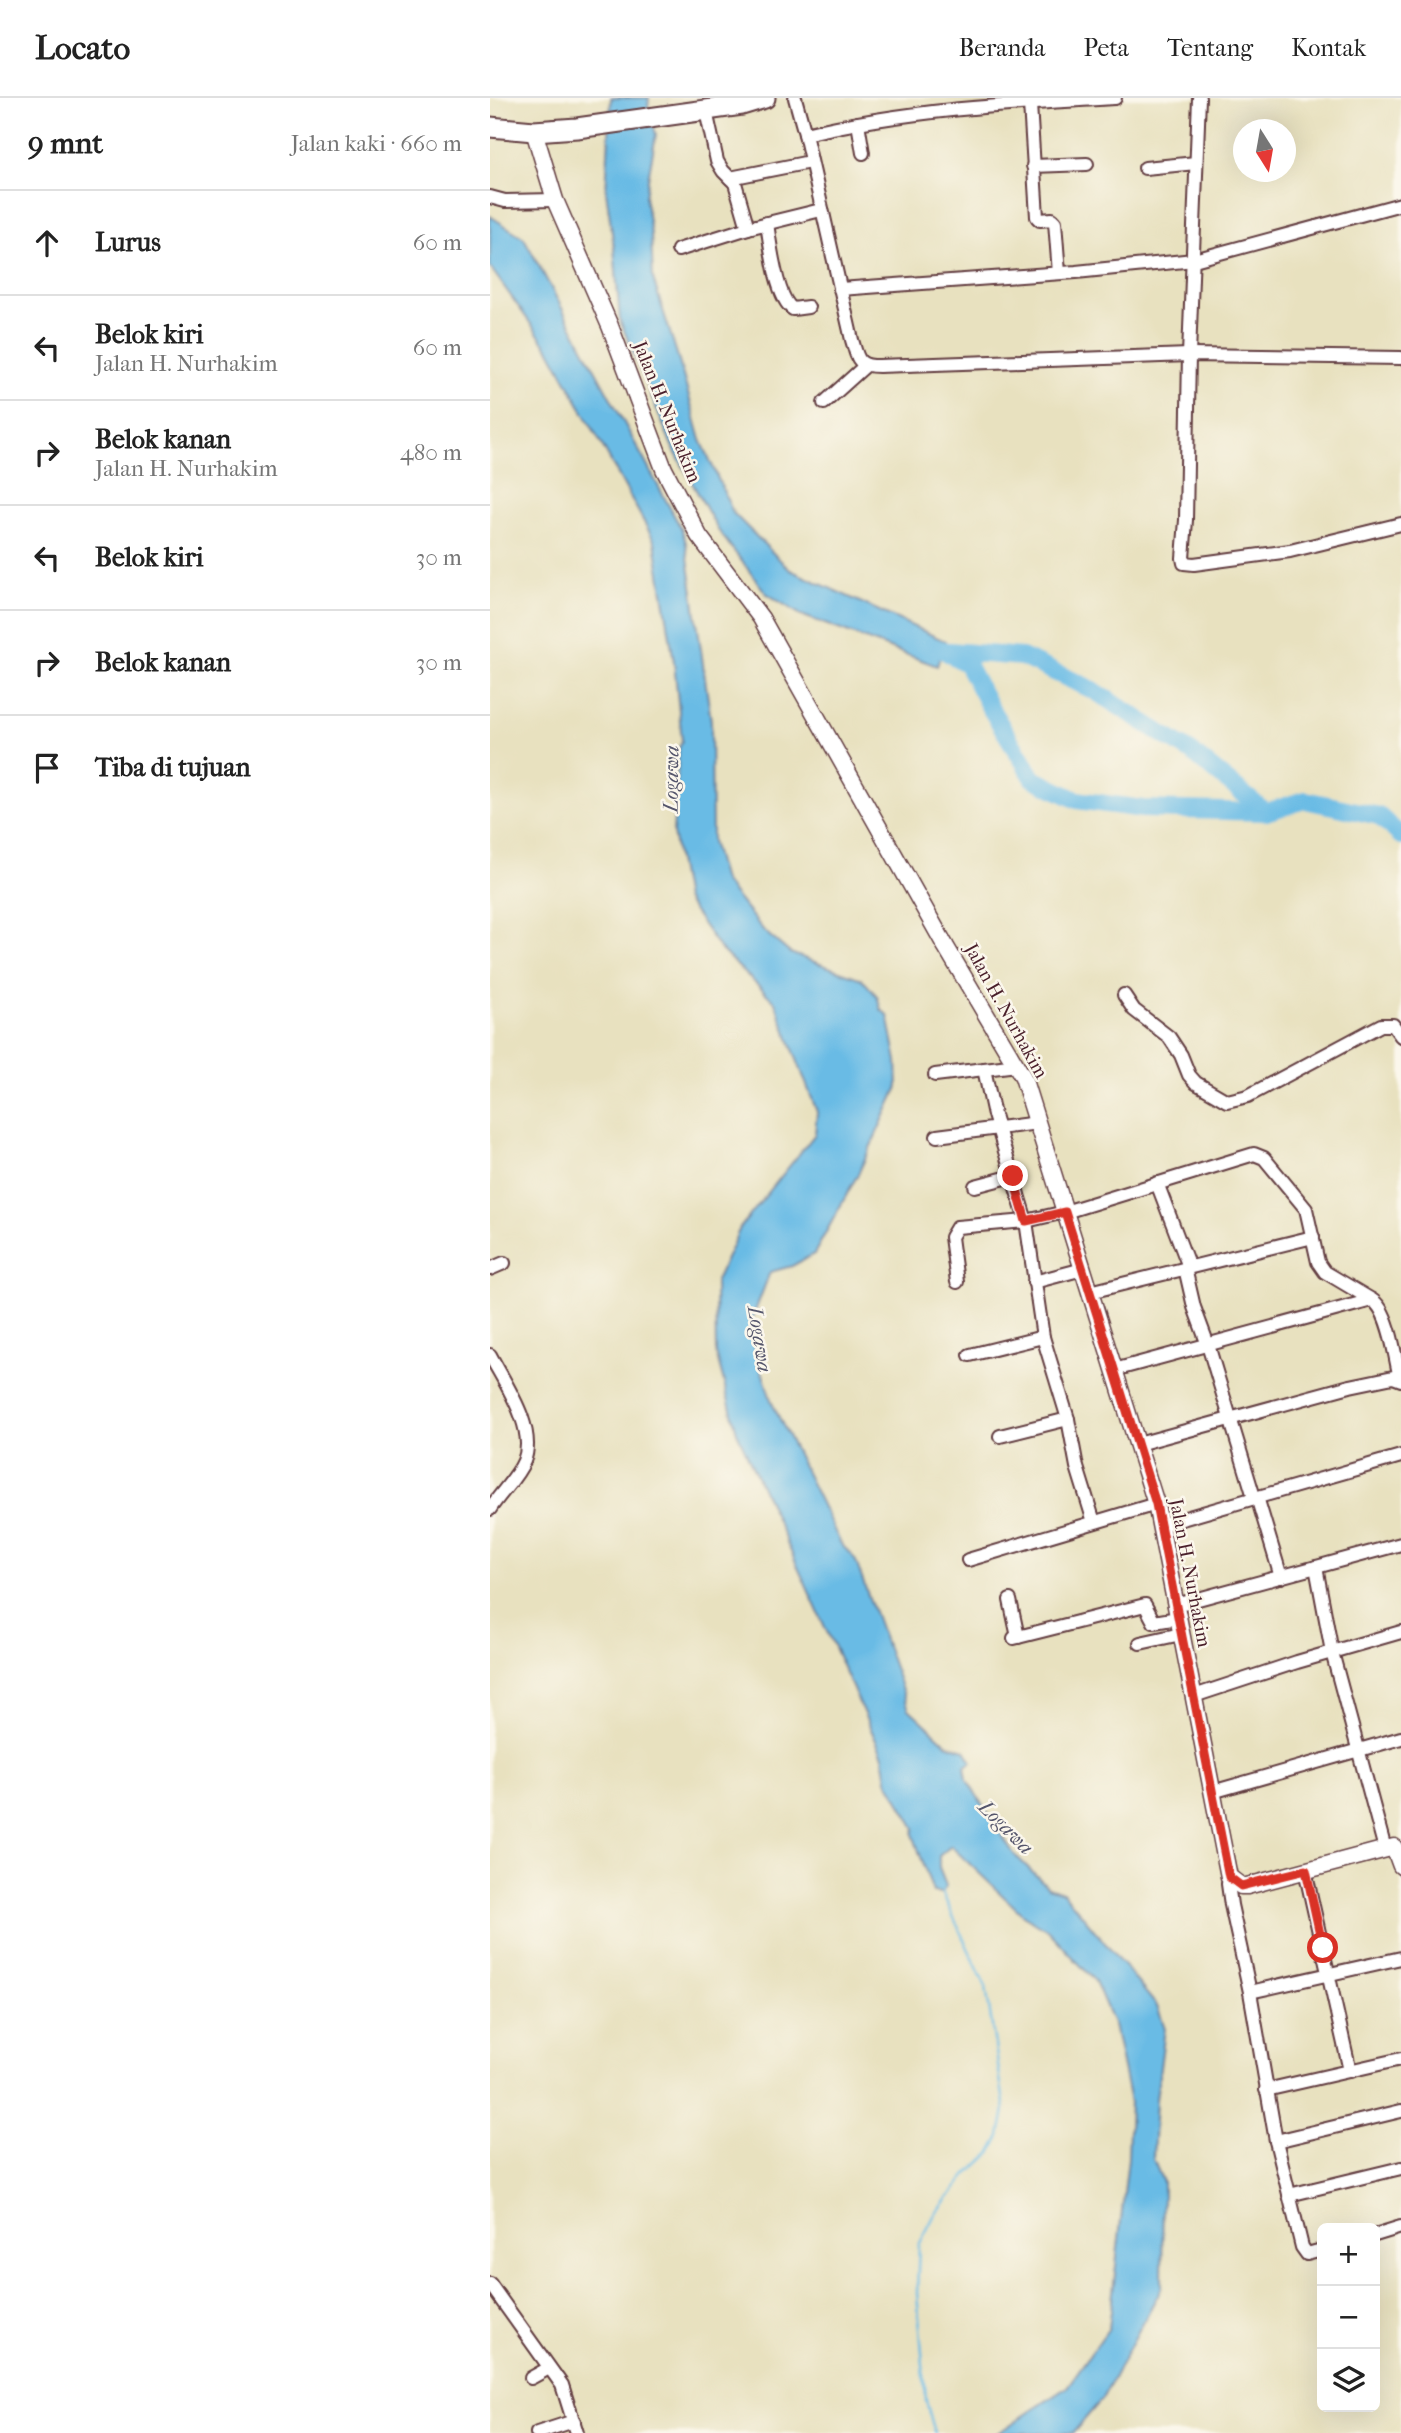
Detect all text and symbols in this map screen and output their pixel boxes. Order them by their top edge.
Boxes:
text: Locato [35,29,130,68]
text: Beranda [959,34,1045,62]
text: Peta [1083,34,1129,62]
text: Tentang [1167,34,1253,62]
text: Kontak [1291,34,1366,62]
north arrow [1233,119,1296,182]
text: 9 mnt [28,126,103,161]
text: Jalan kaki · 660 m [291,130,462,157]
icon: ahead [28,224,66,262]
text: Lurus [95,227,161,258]
text: 60 m [413,229,462,256]
text: Belok kiri [95,319,203,350]
icon: left [28,329,66,367]
text: 60 m [413,334,462,361]
street label: Jalan H. Nurhakim [628,336,706,486]
text: Jalan H. Nurhakim [95,350,278,377]
text: Belok kanan [95,424,231,455]
icon: right [28,434,66,472]
text: 480 m [400,439,462,466]
text: Jalan H. Nurhakim [95,455,278,482]
icon: left [28,539,66,577]
text: Belok kiri [95,542,203,573]
text: 30 m [416,544,462,571]
icon: right [28,644,66,682]
text: Belok kanan [95,647,231,678]
text: 30 m [416,649,462,676]
water label: Logawa [658,745,684,815]
icon: arrive [28,749,66,787]
text: Tiba di tujuan [95,752,251,783]
street label: Jalan H. Nurhakim [959,938,1052,1082]
route end [997,1160,1028,1191]
water label: Logawa [743,1302,777,1374]
street label: Jalan H. Nurhakim [1164,1495,1215,1649]
water label: Logawa [972,1793,1038,1859]
route start [1307,1932,1338,1963]
map controls [1317,2223,1380,2412]
button: + [1317,2223,1380,2286]
button: − [1317,2286,1380,2349]
button: layers [1317,2349,1380,2412]

